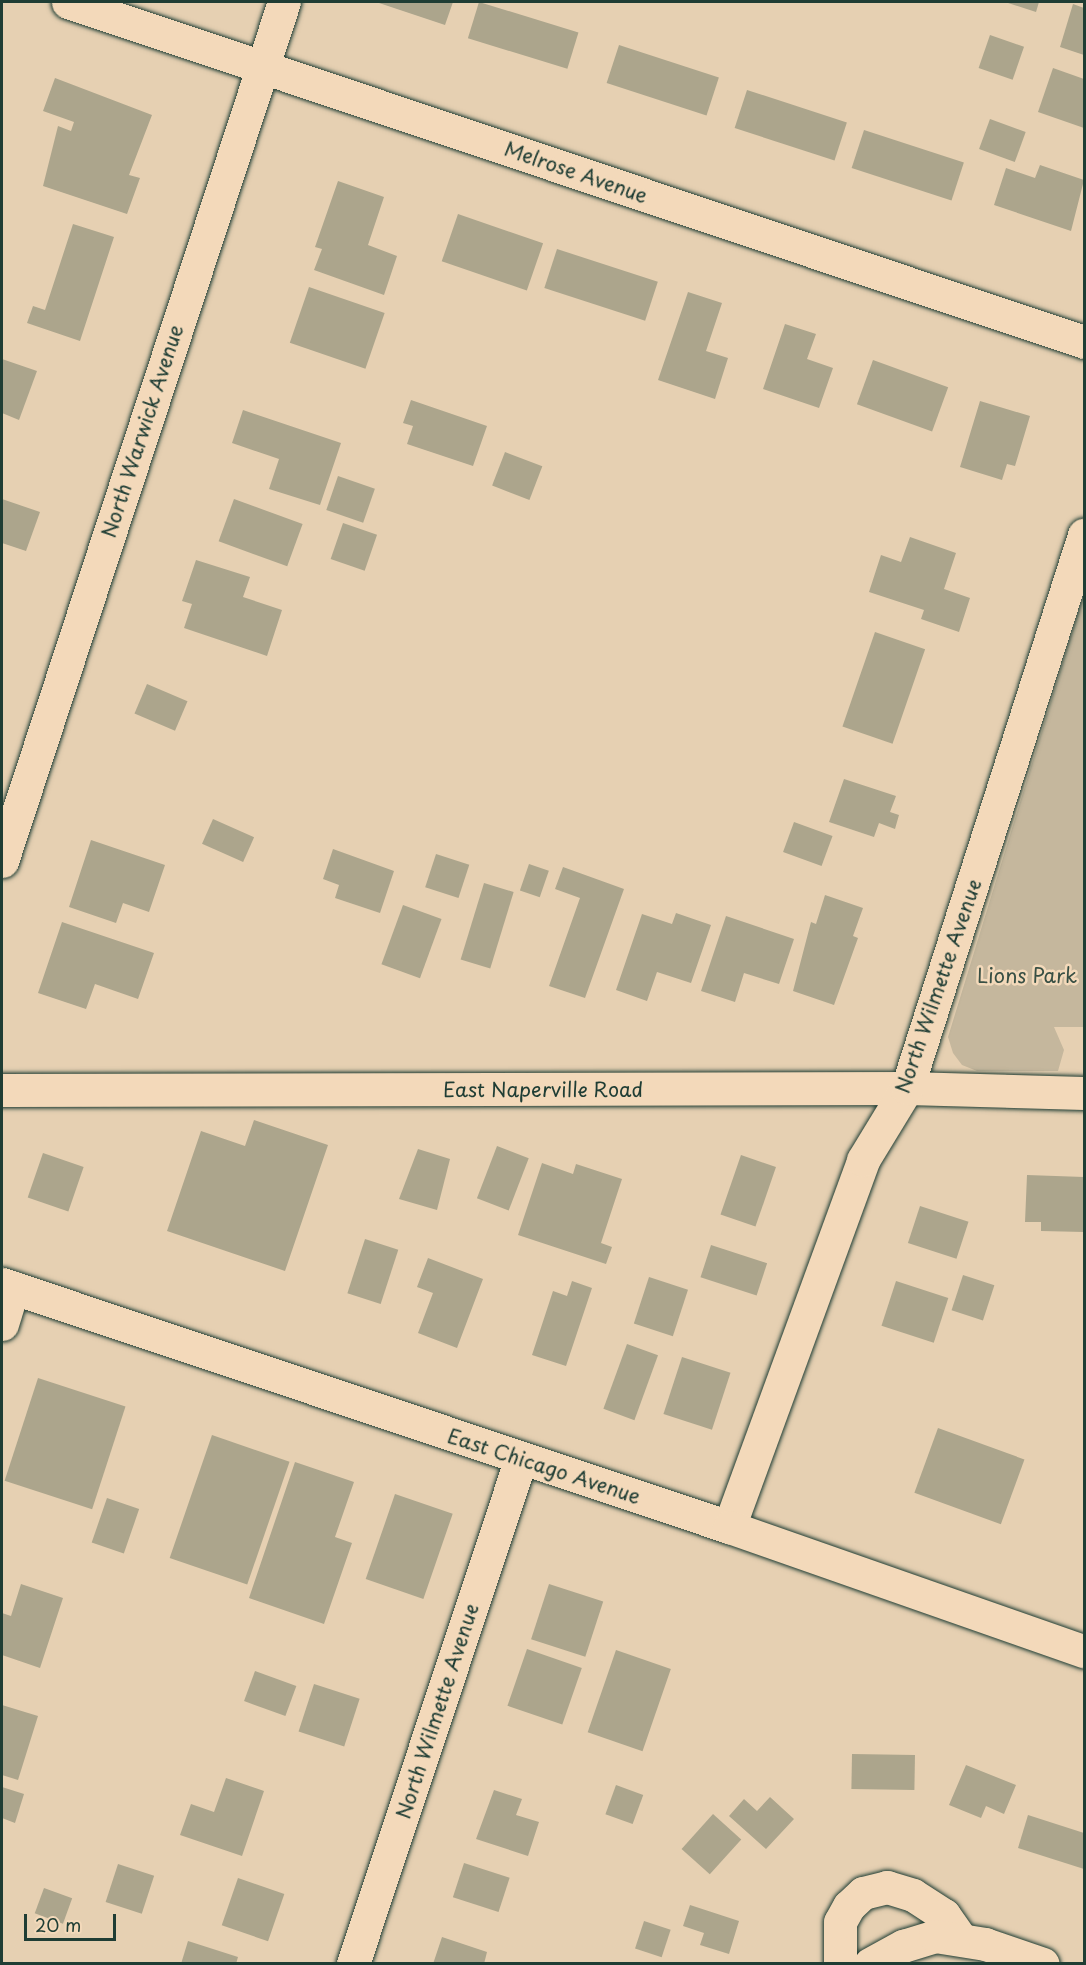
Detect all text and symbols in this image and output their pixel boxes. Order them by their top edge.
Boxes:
street label: Melrose Avenue [501,136,651,208]
street label: North Warwick Avenue [96,321,188,541]
street label: North Wilmette Avenue [890,876,986,1096]
park label: Lions Park [977,963,1077,987]
street label: East Naperville Road [443,1077,643,1101]
street label: East Chicago Avenue [445,1424,643,1508]
street label: North Wilmette Avenue [391,1601,483,1821]
scale bar [27,1902,118,1940]
text: 20 m [35,1911,81,1938]

